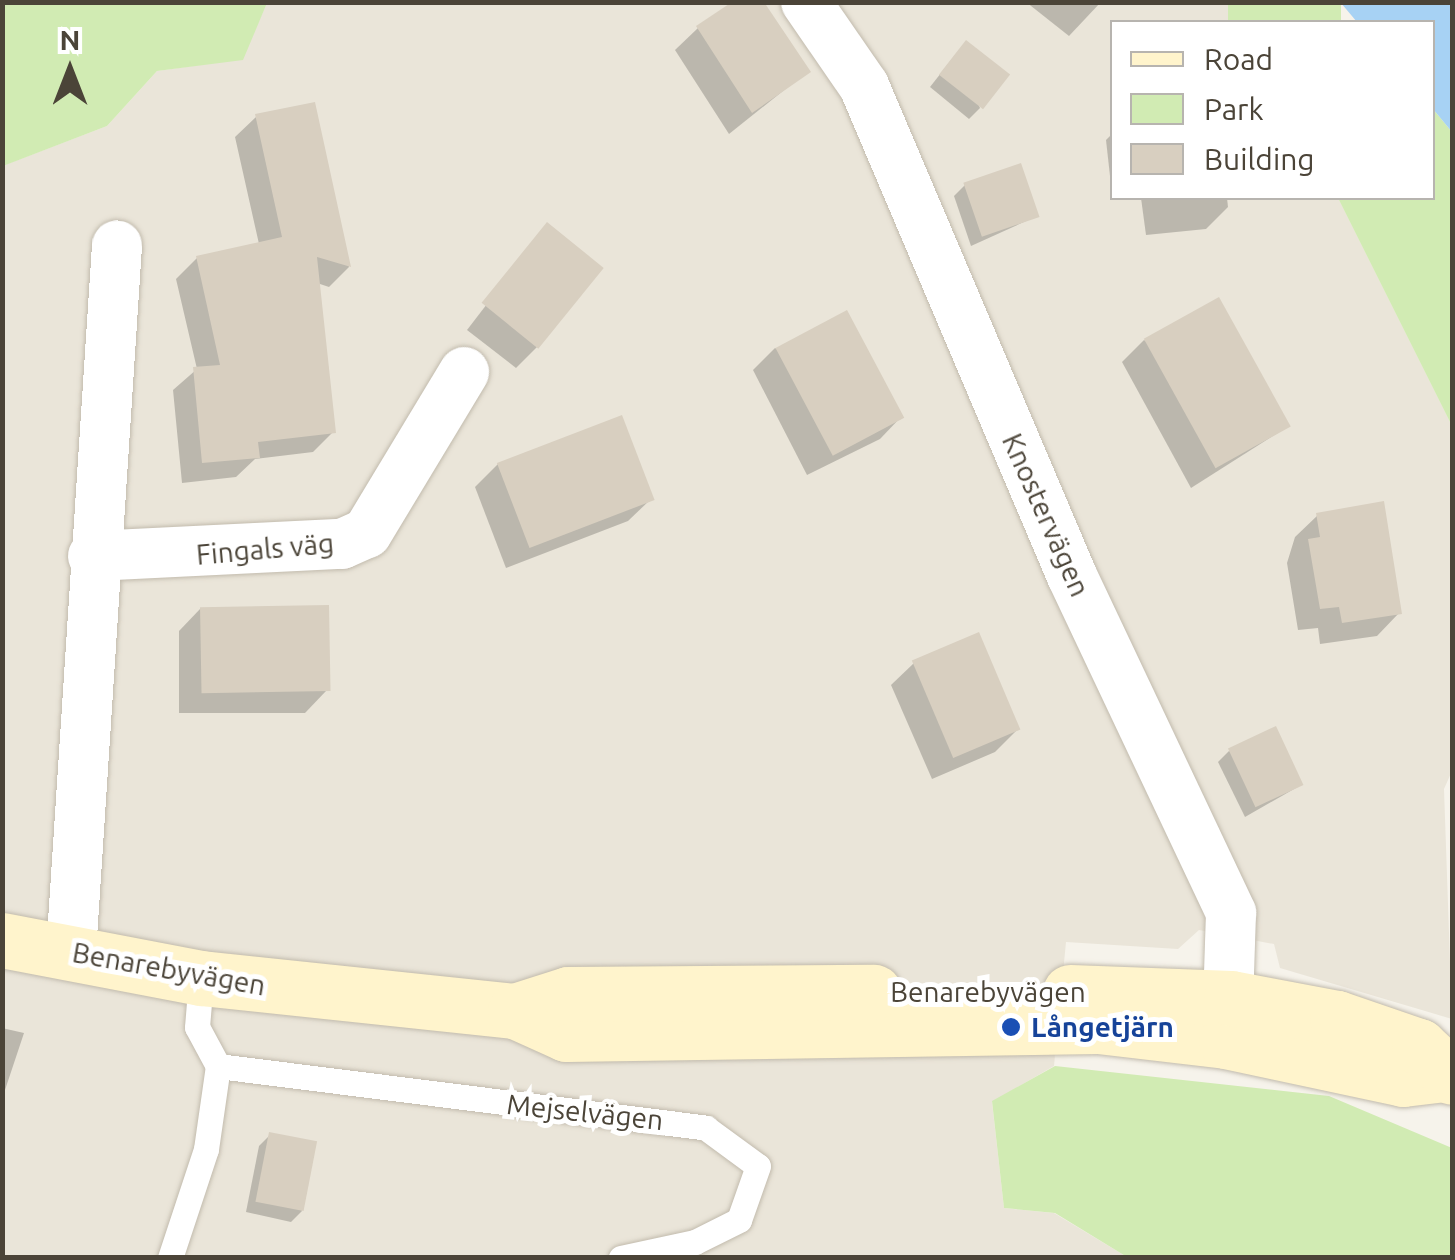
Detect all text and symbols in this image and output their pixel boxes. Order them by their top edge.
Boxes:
north arrow [20,20,120,120]
legend [1110,20,1435,200]
text: N [60,24,80,55]
text: Road [1204,42,1273,76]
text: Park [1204,92,1264,126]
text: Building [1204,142,1315,176]
street label: Knostervägen [995,428,1097,602]
street label: Fingals väg [195,526,335,572]
street label: Benarebyvägen [70,935,268,1003]
street label: Benarebyvägen [890,975,1086,1009]
place label: Långetjärn [1031,1010,1174,1044]
marker: Långetjärn [1000,1016,1022,1038]
street label: Mejselvägen [505,1087,665,1137]

